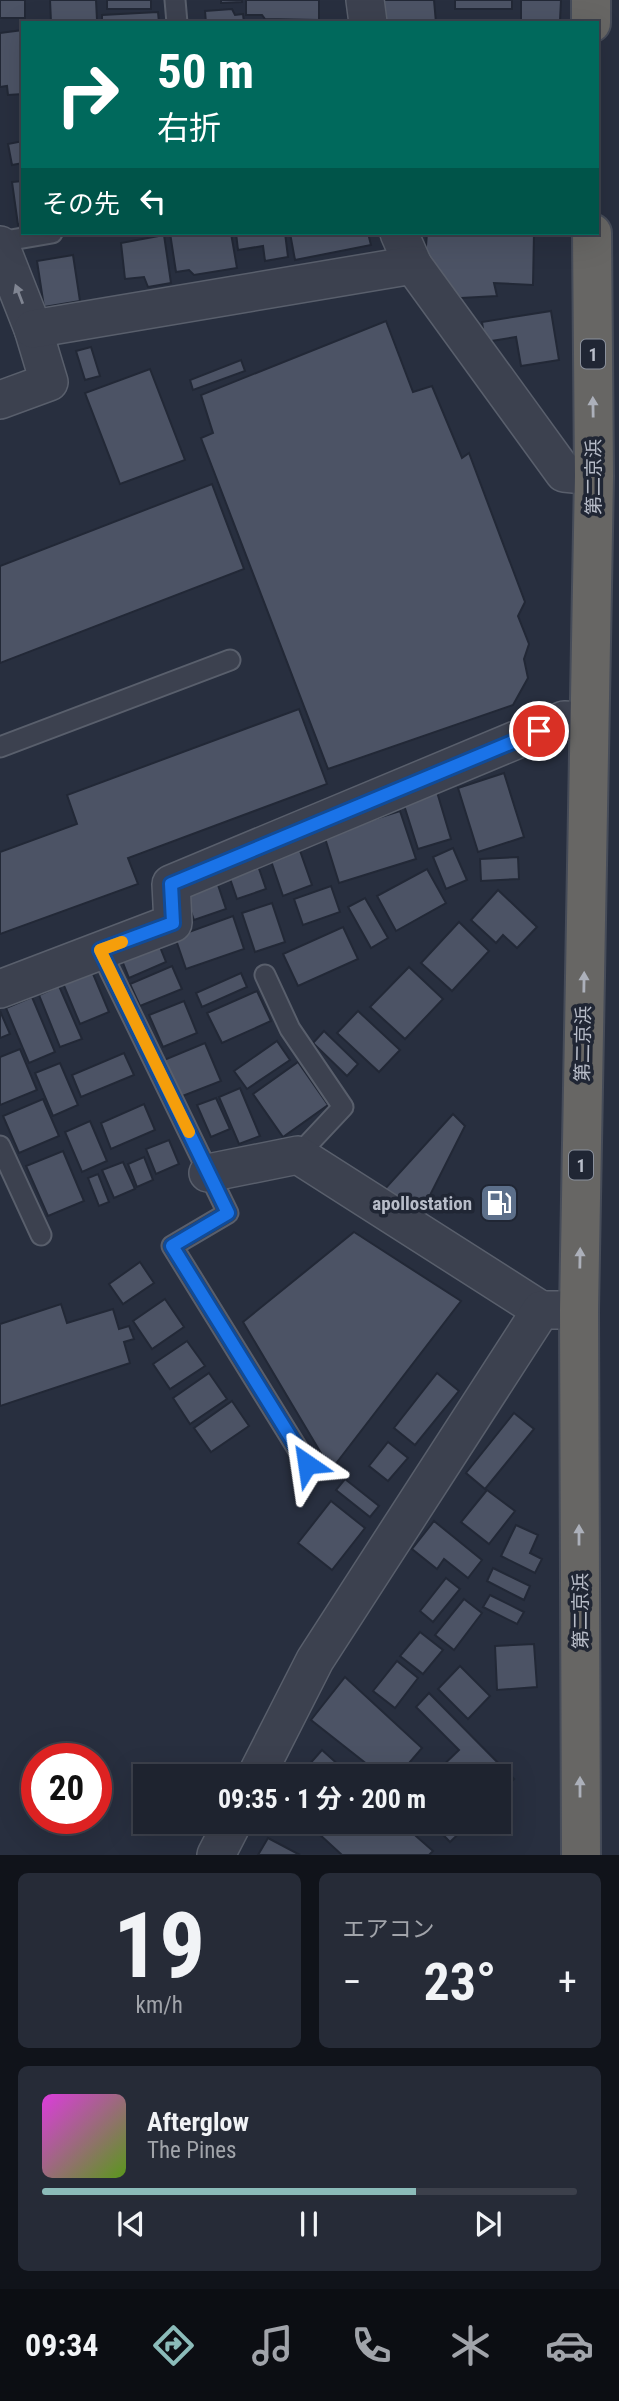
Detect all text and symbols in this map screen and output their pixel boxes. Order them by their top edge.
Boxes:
text: 50 m [157,43,254,100]
icon: right [42,49,133,140]
text: 右折 [157,109,221,147]
icon: left [134,182,172,220]
text: その先 [42,189,120,219]
one-way arrow [13,284,24,305]
road number: 1 [581,340,605,368]
one-way arrow [587,396,599,418]
street label: 第二京浜 [582,439,605,515]
pin [509,701,569,761]
icon: arrive [520,712,558,750]
one-way arrow [578,971,590,993]
street label: 第二京浜 [571,1006,595,1082]
road number: 1 [569,1150,593,1180]
fuel station icon: apollostation [478,1182,520,1224]
place label: apollostation [372,1192,472,1215]
one-way arrow [574,1247,586,1269]
position arrow [270,1427,344,1501]
one-way arrow [574,1524,585,1546]
street label: 第二京浜 [569,1573,592,1649]
speed limit sign: 20 [21,1743,112,1834]
one-way arrow [574,1776,586,1798]
text: 09:35 · 1 分 · 200 m [218,1784,426,1814]
text: 19 [113,1893,205,1999]
text: エアコン [343,1916,435,1943]
text: 23° [423,1952,496,2013]
text: − [343,1960,362,2004]
text: + [558,1960,577,2004]
text: km/h [136,1992,183,2019]
text: Afterglow [147,2107,249,2137]
text: The Pines [147,2137,237,2164]
icon: previous [112,2205,150,2243]
icon: pause [290,2205,328,2243]
icon: next [469,2205,507,2243]
icon: directions [149,2321,198,2370]
icon: music [248,2321,297,2370]
icon: phone [347,2321,396,2370]
icon: climate [446,2321,495,2370]
icon: car [545,2321,594,2370]
text: 09:34 [25,2326,98,2364]

